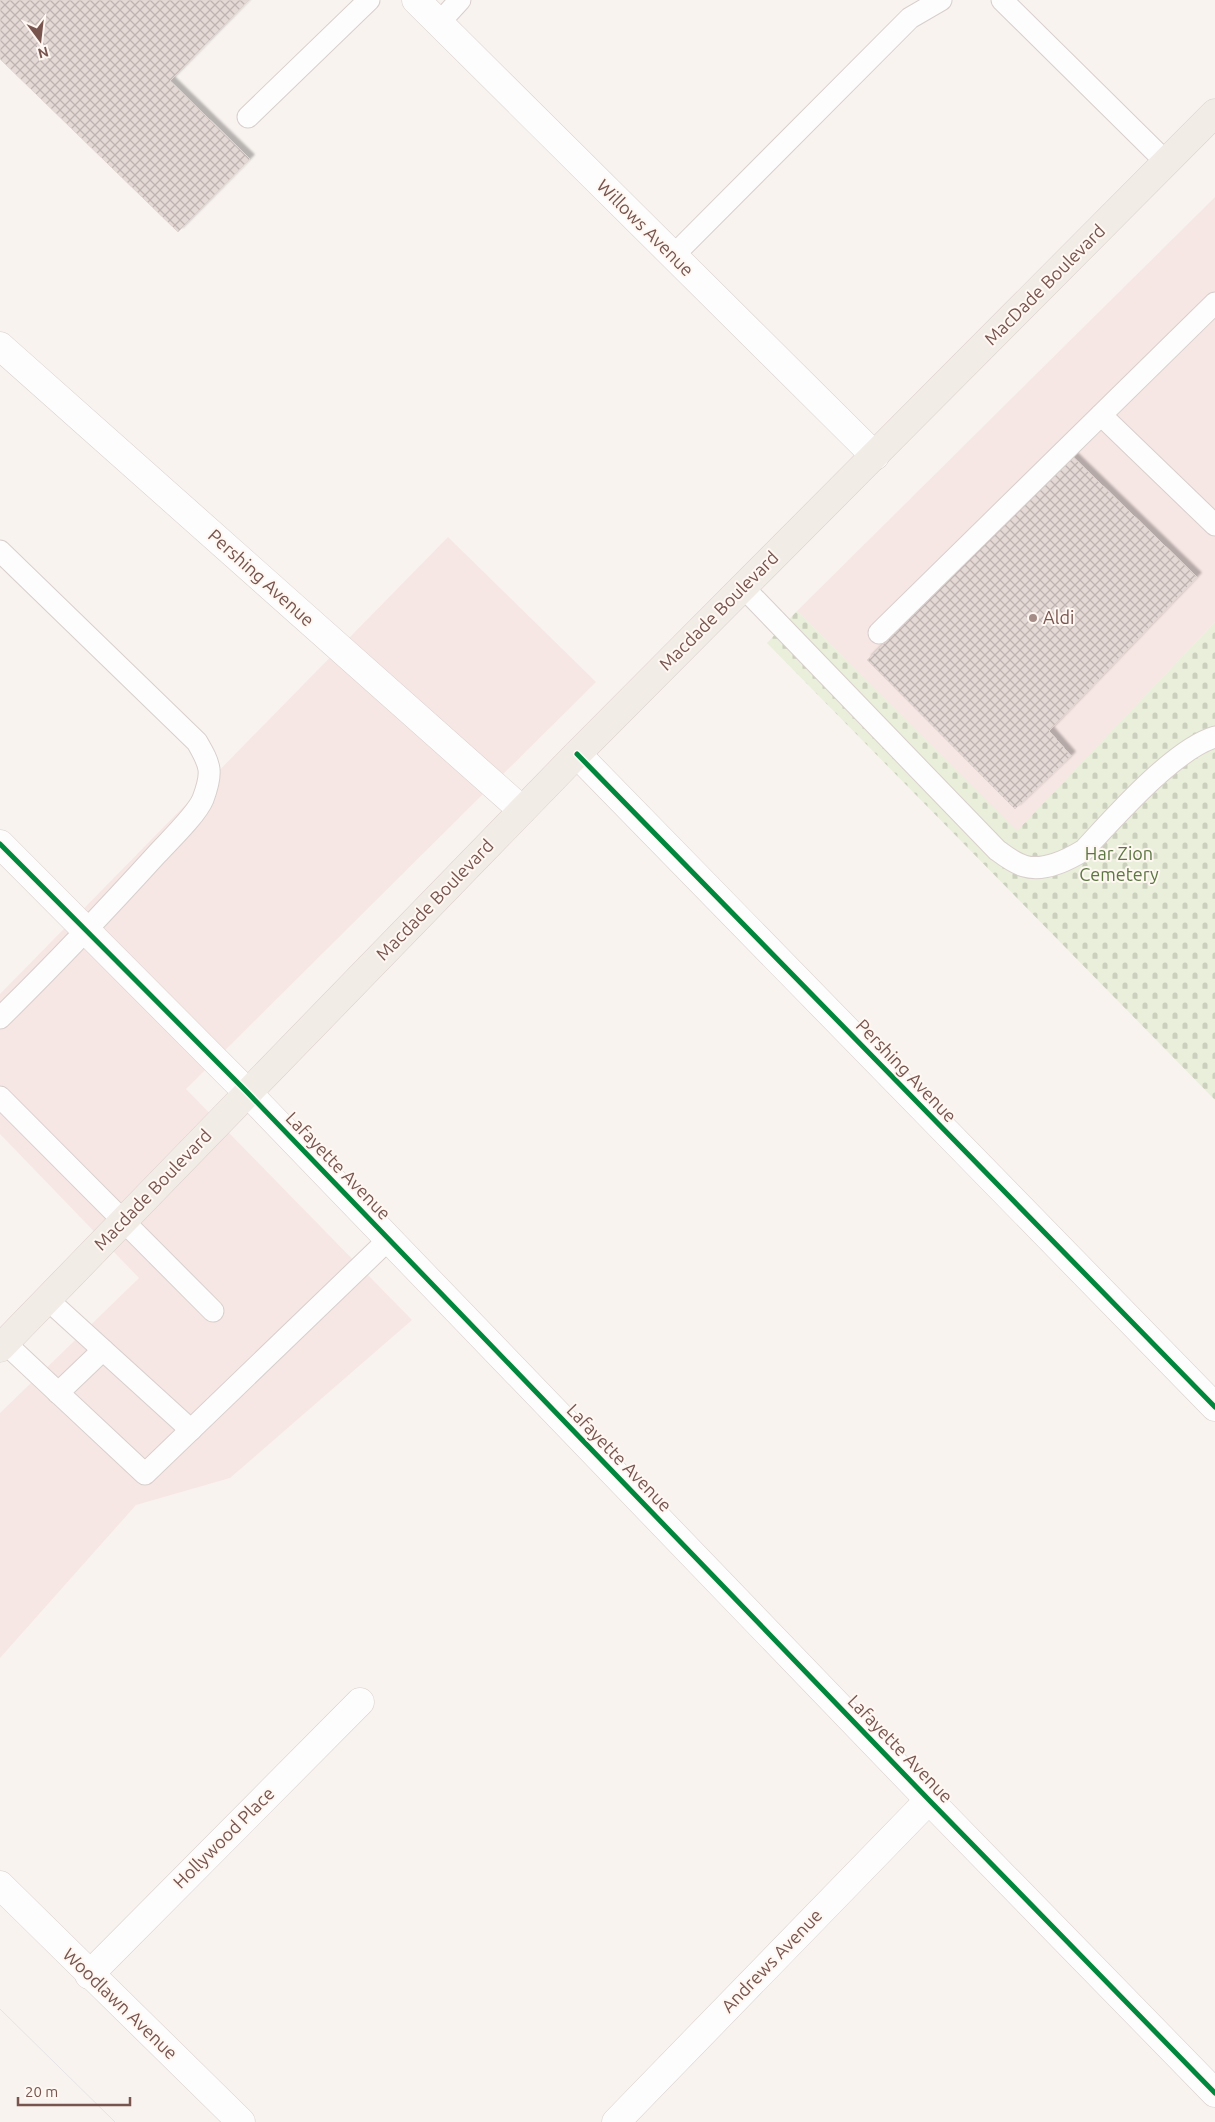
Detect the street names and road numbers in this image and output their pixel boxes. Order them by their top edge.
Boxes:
street label: Willows Avenue [593,175,698,280]
street label: MacDade Boulevard [980,220,1109,349]
street label: Pershing Avenue [205,525,319,630]
street label: Macdade Boulevard [655,547,782,674]
street label: Macdade Boulevard [372,835,497,964]
street label: Pershing Avenue [853,1015,961,1126]
street label: Lafayette Avenue [282,1107,395,1223]
street label: Macdade Boulevard [90,1125,215,1254]
street label: Lafayette Avenue [563,1399,676,1515]
street label: Lafayette Avenue [844,1690,957,1806]
street label: Hollywood Place [169,1783,278,1892]
street label: Andrews Avenue [717,1905,826,2016]
street label: Woodlawn Avenue [59,1944,182,2063]

